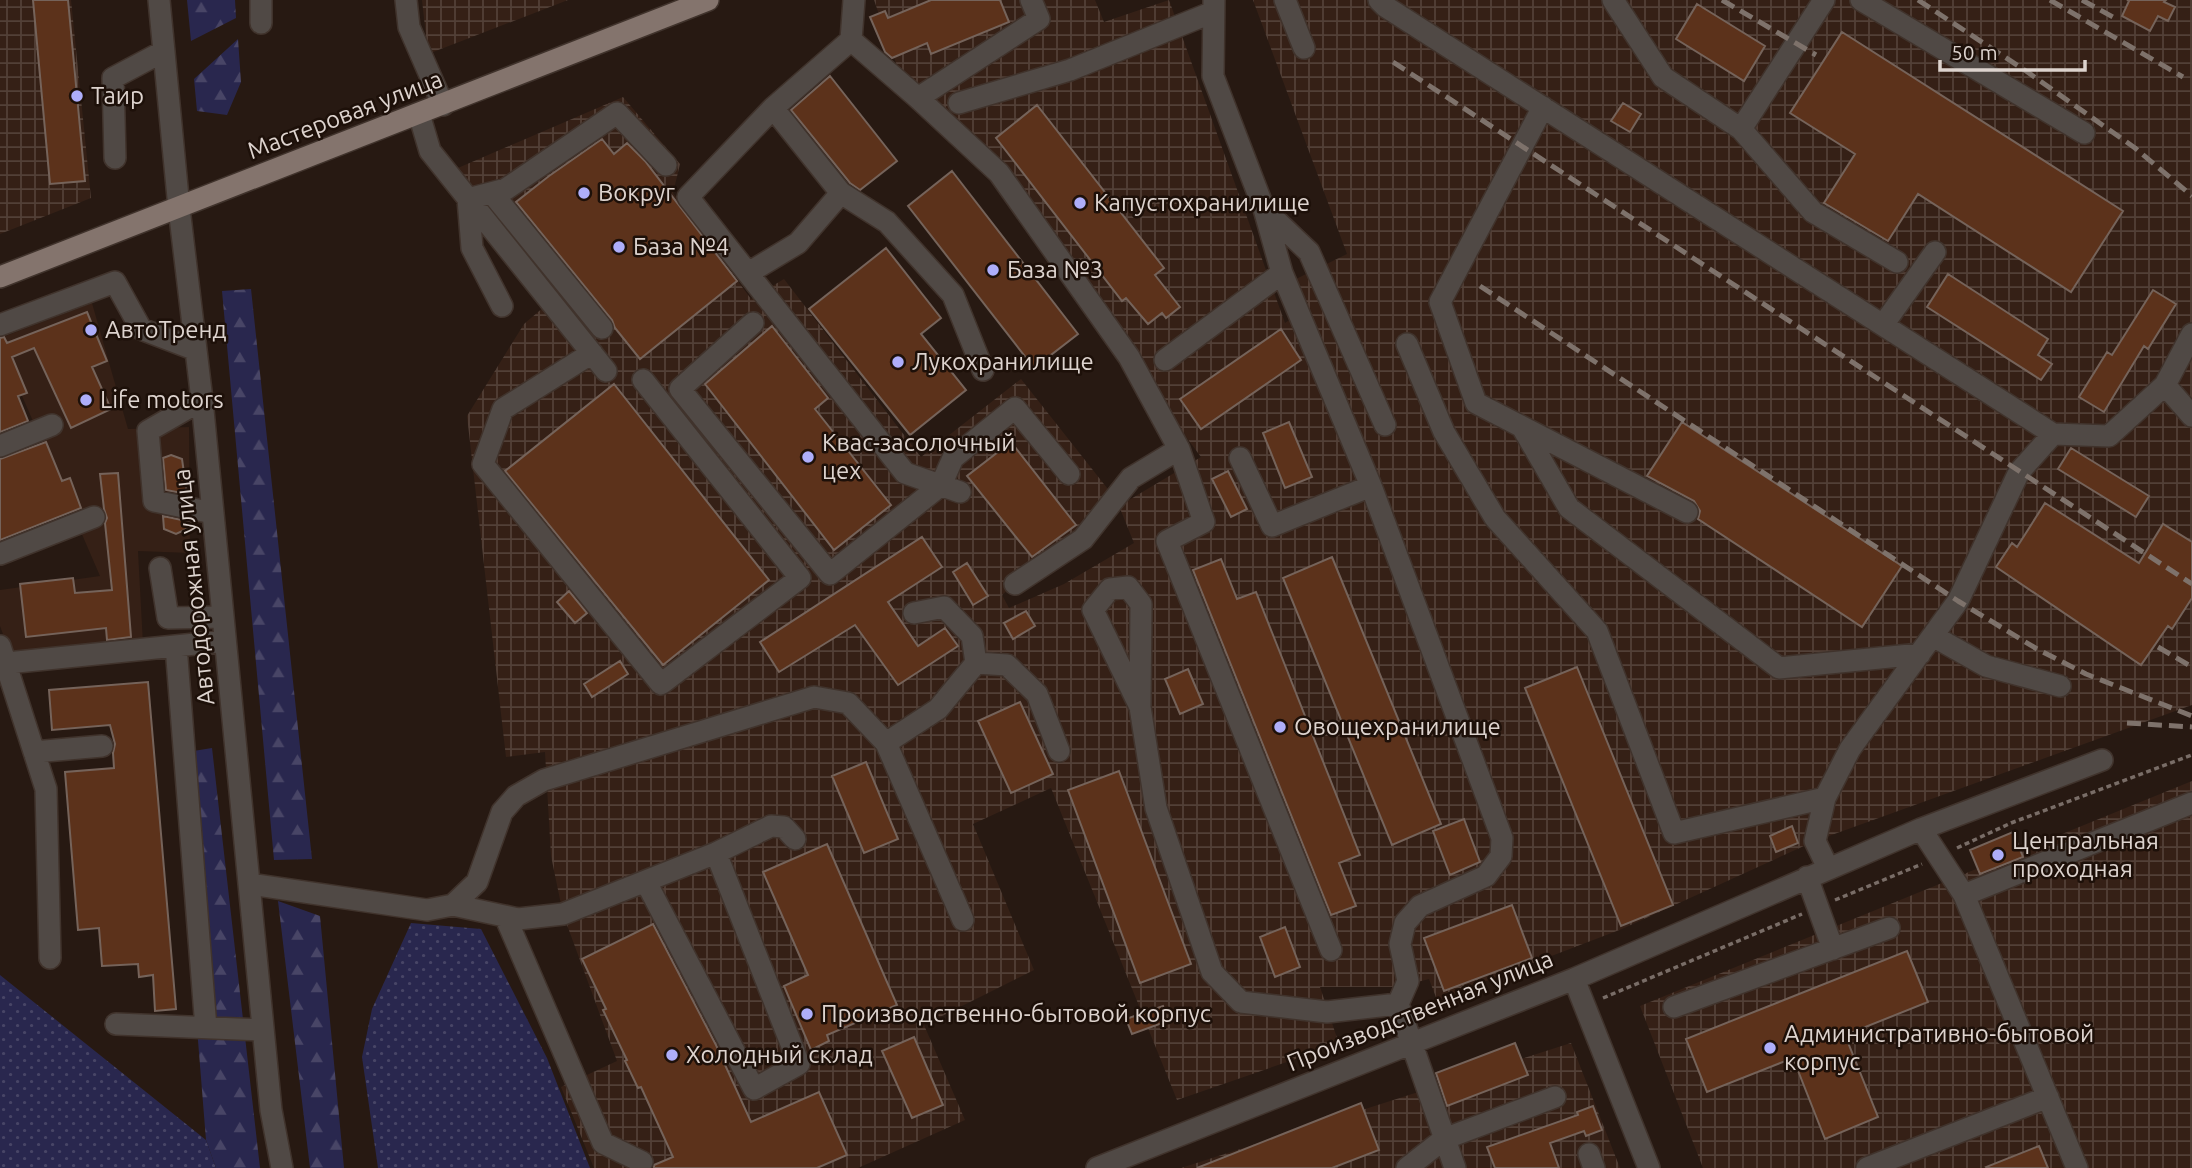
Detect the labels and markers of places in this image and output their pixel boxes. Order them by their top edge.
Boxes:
place label: Таир [91,82,144,109]
marker: Таир [69,88,85,104]
place label: Вокруг [598,179,675,206]
marker: Вокруг [576,185,592,201]
place label: Капустохранилище [1094,189,1310,216]
marker: Капустохранилище [1072,195,1088,211]
place label: База №4 [633,233,729,260]
marker: База №4 [611,239,627,255]
place label: База №3 [1007,256,1103,283]
marker: База №3 [985,262,1001,278]
place label: АвтоТренд [105,316,227,343]
marker: АвтоТренд [83,322,99,338]
place label: Лукохранилище [912,348,1094,375]
marker: Лукохранилище [890,354,906,370]
place label: Life motors [100,386,224,413]
marker: Life motors [78,392,94,408]
place label: Квас-засолочный цех [822,429,1016,484]
marker: Квас-засолочный цех [800,449,816,465]
place label: Овощехранилище [1294,713,1501,740]
marker: Овощехранилище [1272,719,1288,735]
place label: Центральная проходная [2012,827,2159,882]
marker: Центральная проходная [1990,847,2006,863]
place label: Производственно-бытовой корпус [821,1000,1211,1027]
marker: Производственно-бытовой корпус [799,1006,815,1022]
place label: Административно-бытовой корпус [1784,1020,2094,1075]
marker: Административно-бытовой корпус [1762,1040,1778,1056]
place label: Холодный склад [686,1041,873,1068]
marker: Холодный склад [664,1047,680,1063]

